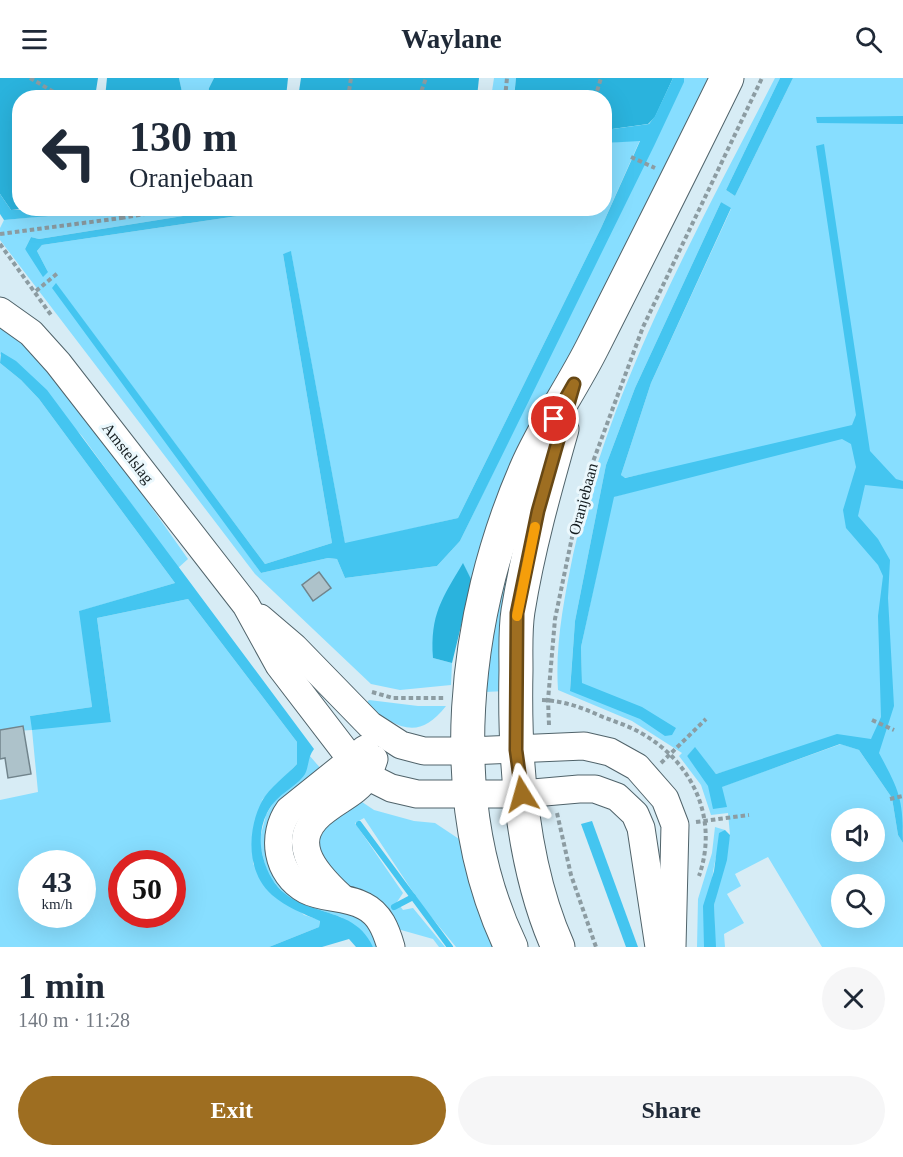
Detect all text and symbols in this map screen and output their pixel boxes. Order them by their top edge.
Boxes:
icon: menu [18,23,51,56]
icon: search [852,23,885,56]
text: Waylane [401,24,502,54]
icon: left [30,114,108,192]
text: 130 m [129,114,238,160]
text: Oranjebaan [129,163,253,193]
pin [528,393,579,444]
icon: arrive [537,402,570,435]
street label: Amstelslag [98,419,157,487]
street label: Oranjebaan [565,461,602,537]
position arrow [490,762,554,826]
map controls [831,808,885,928]
button: sound [831,808,885,862]
speed limit sign: 50 [108,850,186,928]
text: 43 [42,865,72,898]
button: search [831,874,885,928]
text: km/h [42,896,72,912]
text: 1 min [18,966,105,1006]
button: close [822,967,885,1030]
text: 140 m · 11:28 [18,1009,130,1031]
button: Exit [18,1076,446,1145]
button: Share [458,1076,885,1145]

